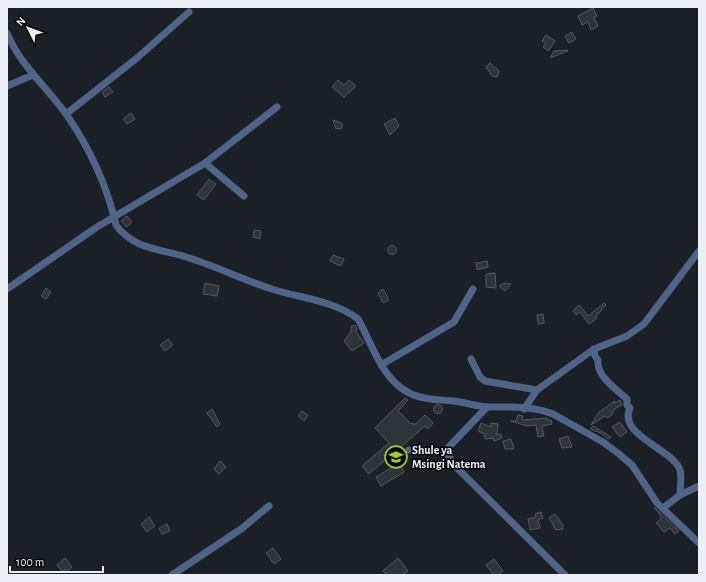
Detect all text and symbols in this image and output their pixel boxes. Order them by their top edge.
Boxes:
north arrow [8,8,48,48]
text: N [14,15,28,28]
school or university icon: Shule ya Msingi Natema [383,444,409,470]
place label: Shule ya Msingi Natema [412,444,486,470]
scale bar [10,548,103,574]
text: 100 m [16,556,44,568]

